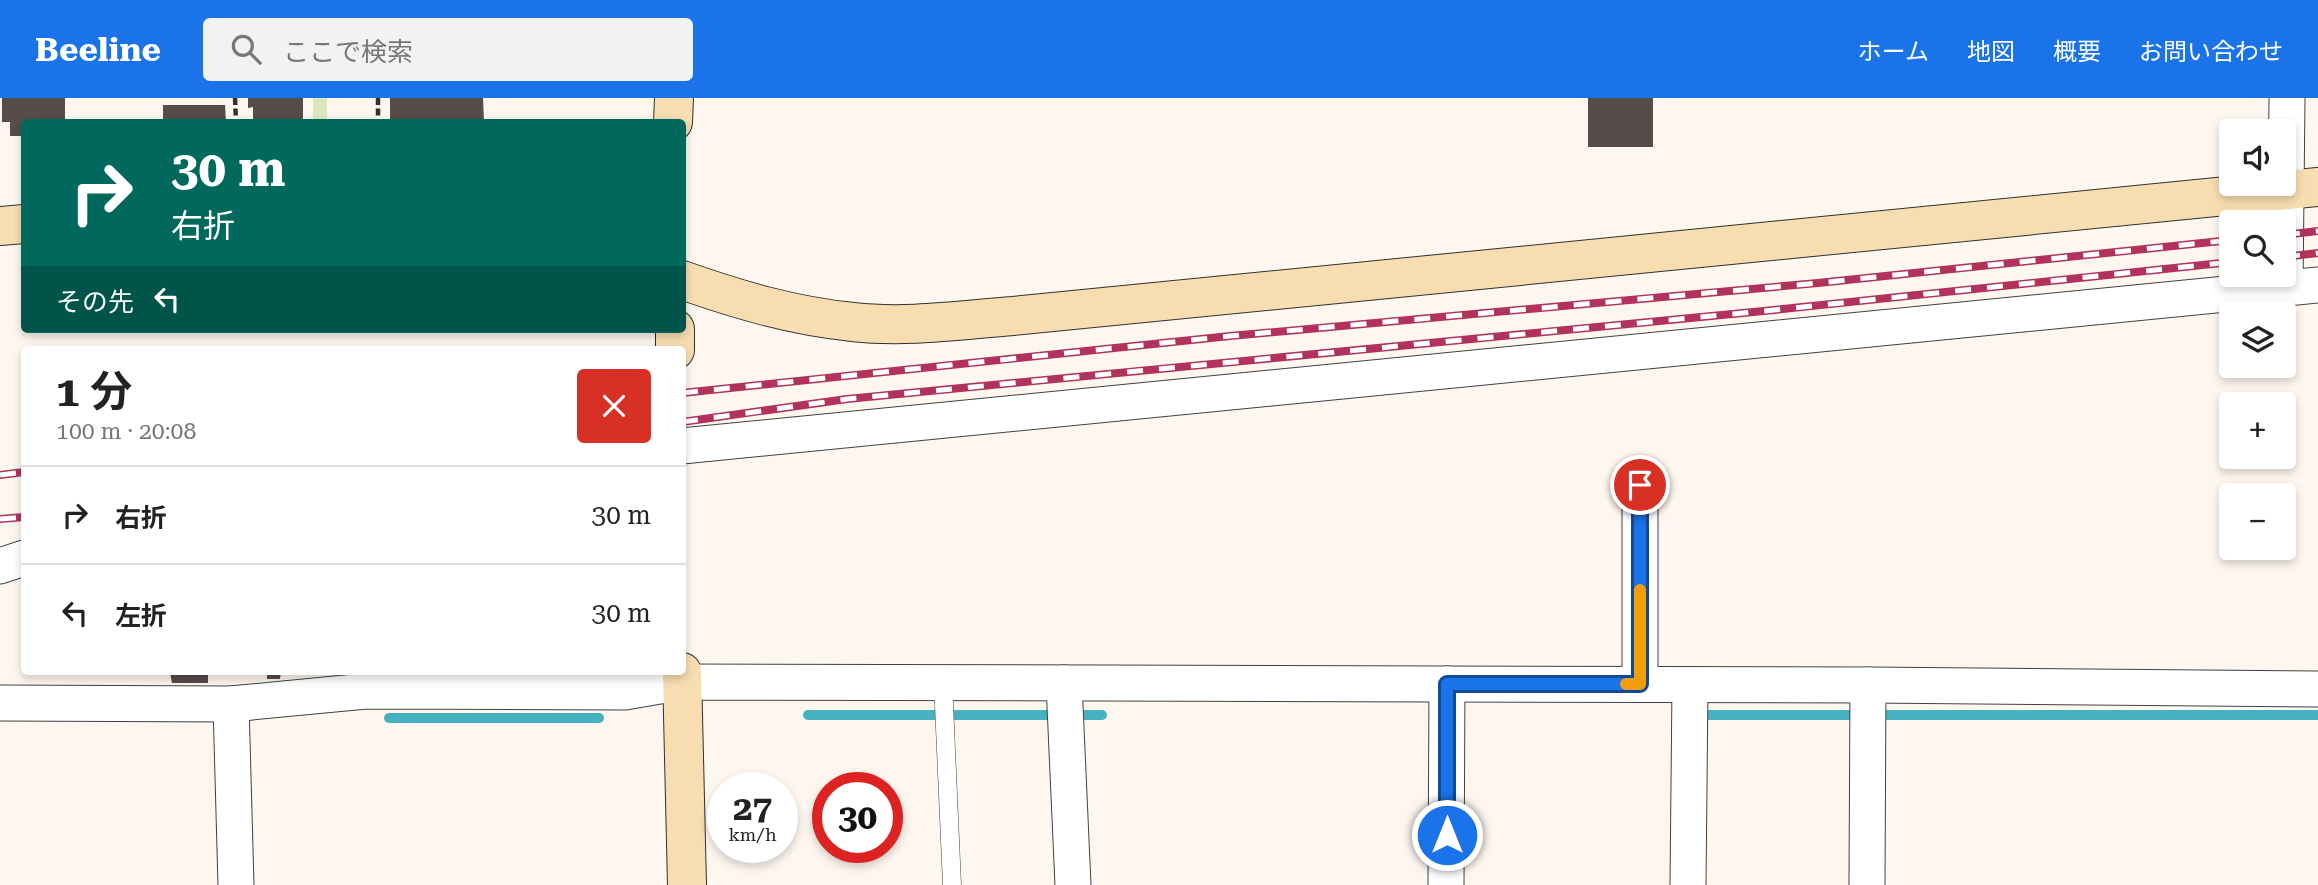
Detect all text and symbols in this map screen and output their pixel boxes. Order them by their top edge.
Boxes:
search box [203,18,693,81]
text: Beeline [35,30,161,69]
icon: search [227,30,265,68]
text: ここで検索 [283,37,413,67]
text: ホーム [1858,38,1929,66]
text: 地図 [1967,38,2015,66]
text: 概要 [2053,38,2101,66]
text: お問い合わせ [2139,38,2283,66]
map controls [2219,119,2296,560]
button: sound [2219,119,2296,196]
text: 30 m [171,141,286,198]
icon: right [56,147,147,238]
text: 右折 [171,207,235,245]
button: search [2219,210,2296,287]
icon: left [148,280,186,318]
text: その先 [56,287,134,317]
button: layers [2219,301,2296,378]
text: 1 分 [56,367,132,416]
button: close [577,369,651,443]
button: + [2219,392,2296,469]
text: 100 m · 20:08 [56,418,196,445]
pin [1610,455,1670,515]
icon: arrive [1621,466,1659,504]
button: − [2219,483,2296,560]
icon: right [56,496,94,534]
text: 30 m [592,500,651,530]
text: 右折 [115,503,167,533]
icon: left [56,594,94,632]
text: 30 m [592,598,651,628]
text: 左折 [115,601,167,631]
speed limit sign: 30 [812,772,903,863]
text: 27 [733,788,772,829]
position arrow [1410,798,1484,872]
text: km/h [728,824,777,845]

